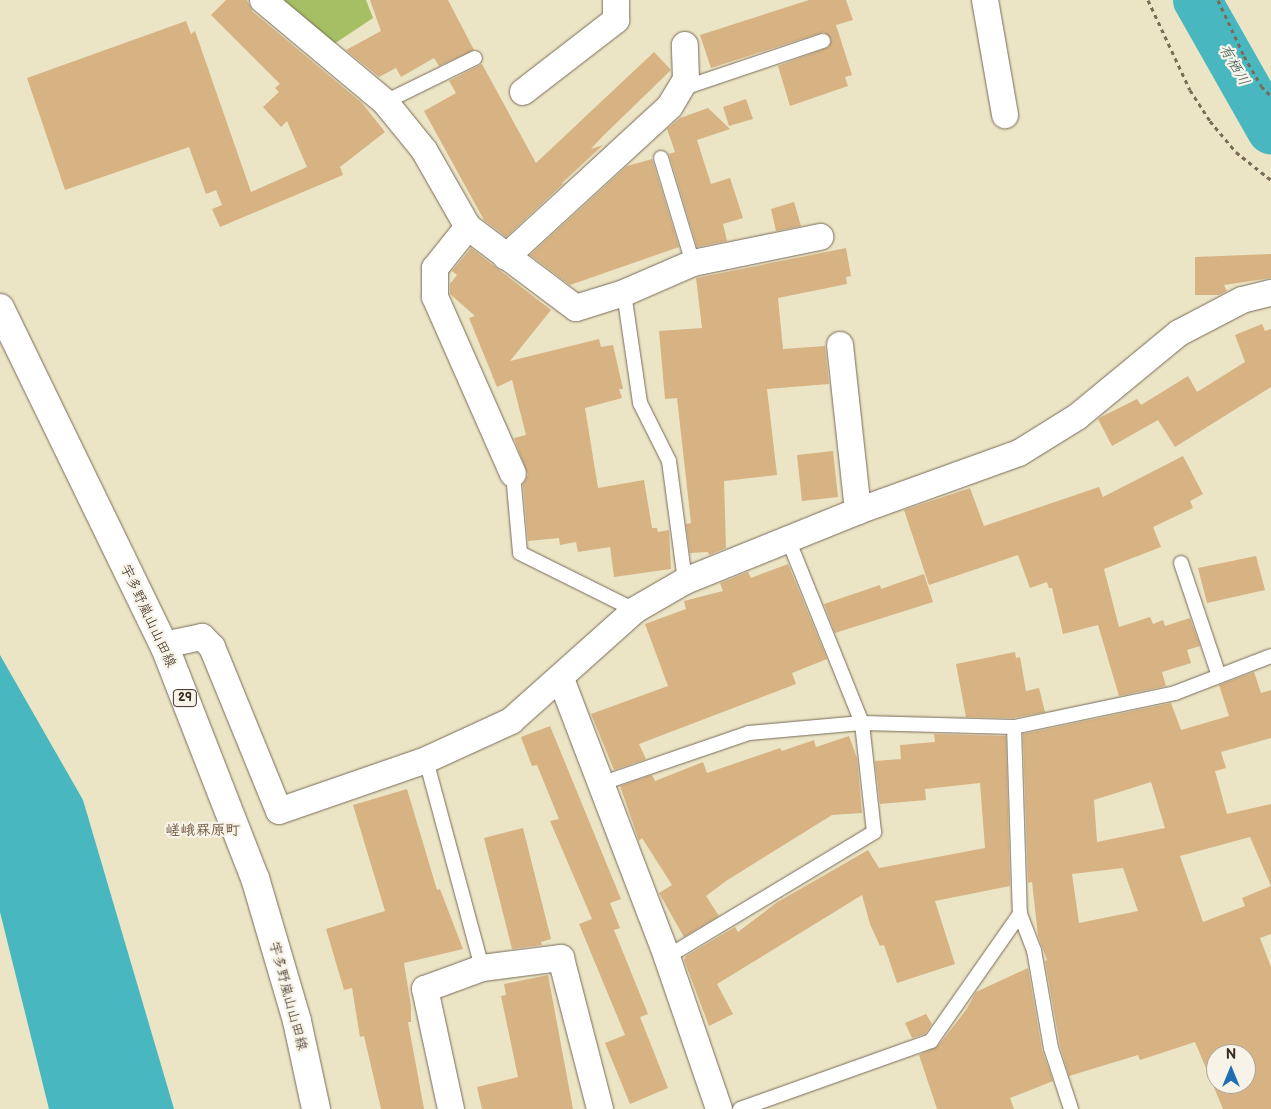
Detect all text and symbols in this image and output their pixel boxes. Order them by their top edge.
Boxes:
water label: 有栖川 [1215,41,1253,89]
street label: 宇多野嵐山山田線 [117,562,179,670]
road number: 29 [172,688,198,708]
district label: 嵯峨罧原町 [166,822,240,840]
street label: 宇多野嵐山山田線 [265,940,311,1052]
north arrow [1206,1044,1256,1094]
text: N [1226,1046,1236,1063]

